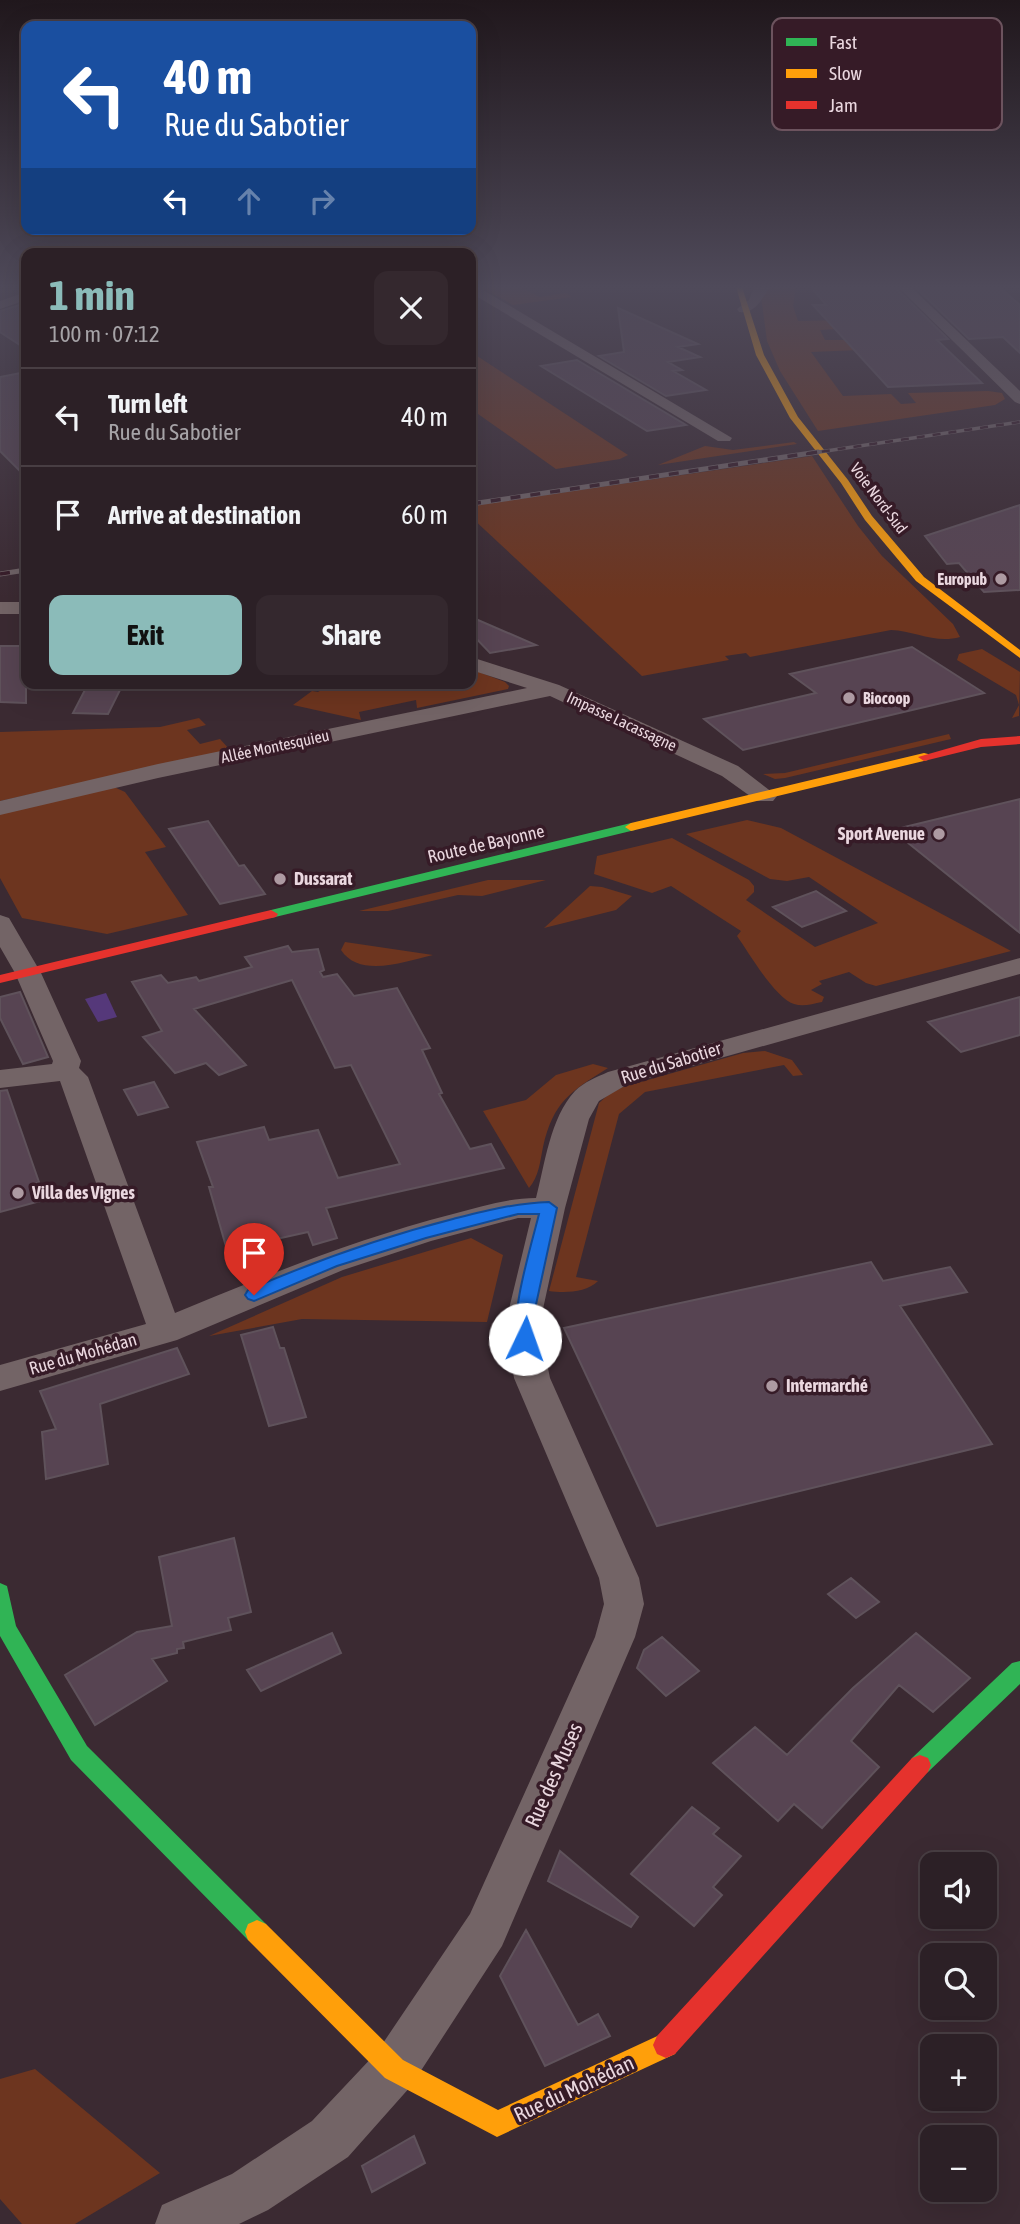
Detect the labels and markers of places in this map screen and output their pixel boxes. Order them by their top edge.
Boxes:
place label: Europub [937,570,987,588]
marker: Europub [993,571,1009,587]
place label: Biocoop [863,689,911,707]
marker: Biocoop [841,690,857,706]
place label: Sport Avenue [838,823,925,844]
marker: Sport Avenue [931,826,947,842]
place label: Dussarat [294,868,353,889]
marker: Dussarat [272,871,288,887]
place label: Villa des Vignes [31,1182,135,1203]
marker: Villa des Vignes [10,1185,26,1201]
pin [224,1223,284,1295]
place label: Intermarché [786,1375,868,1396]
marker: Intermarché [764,1378,780,1394]

